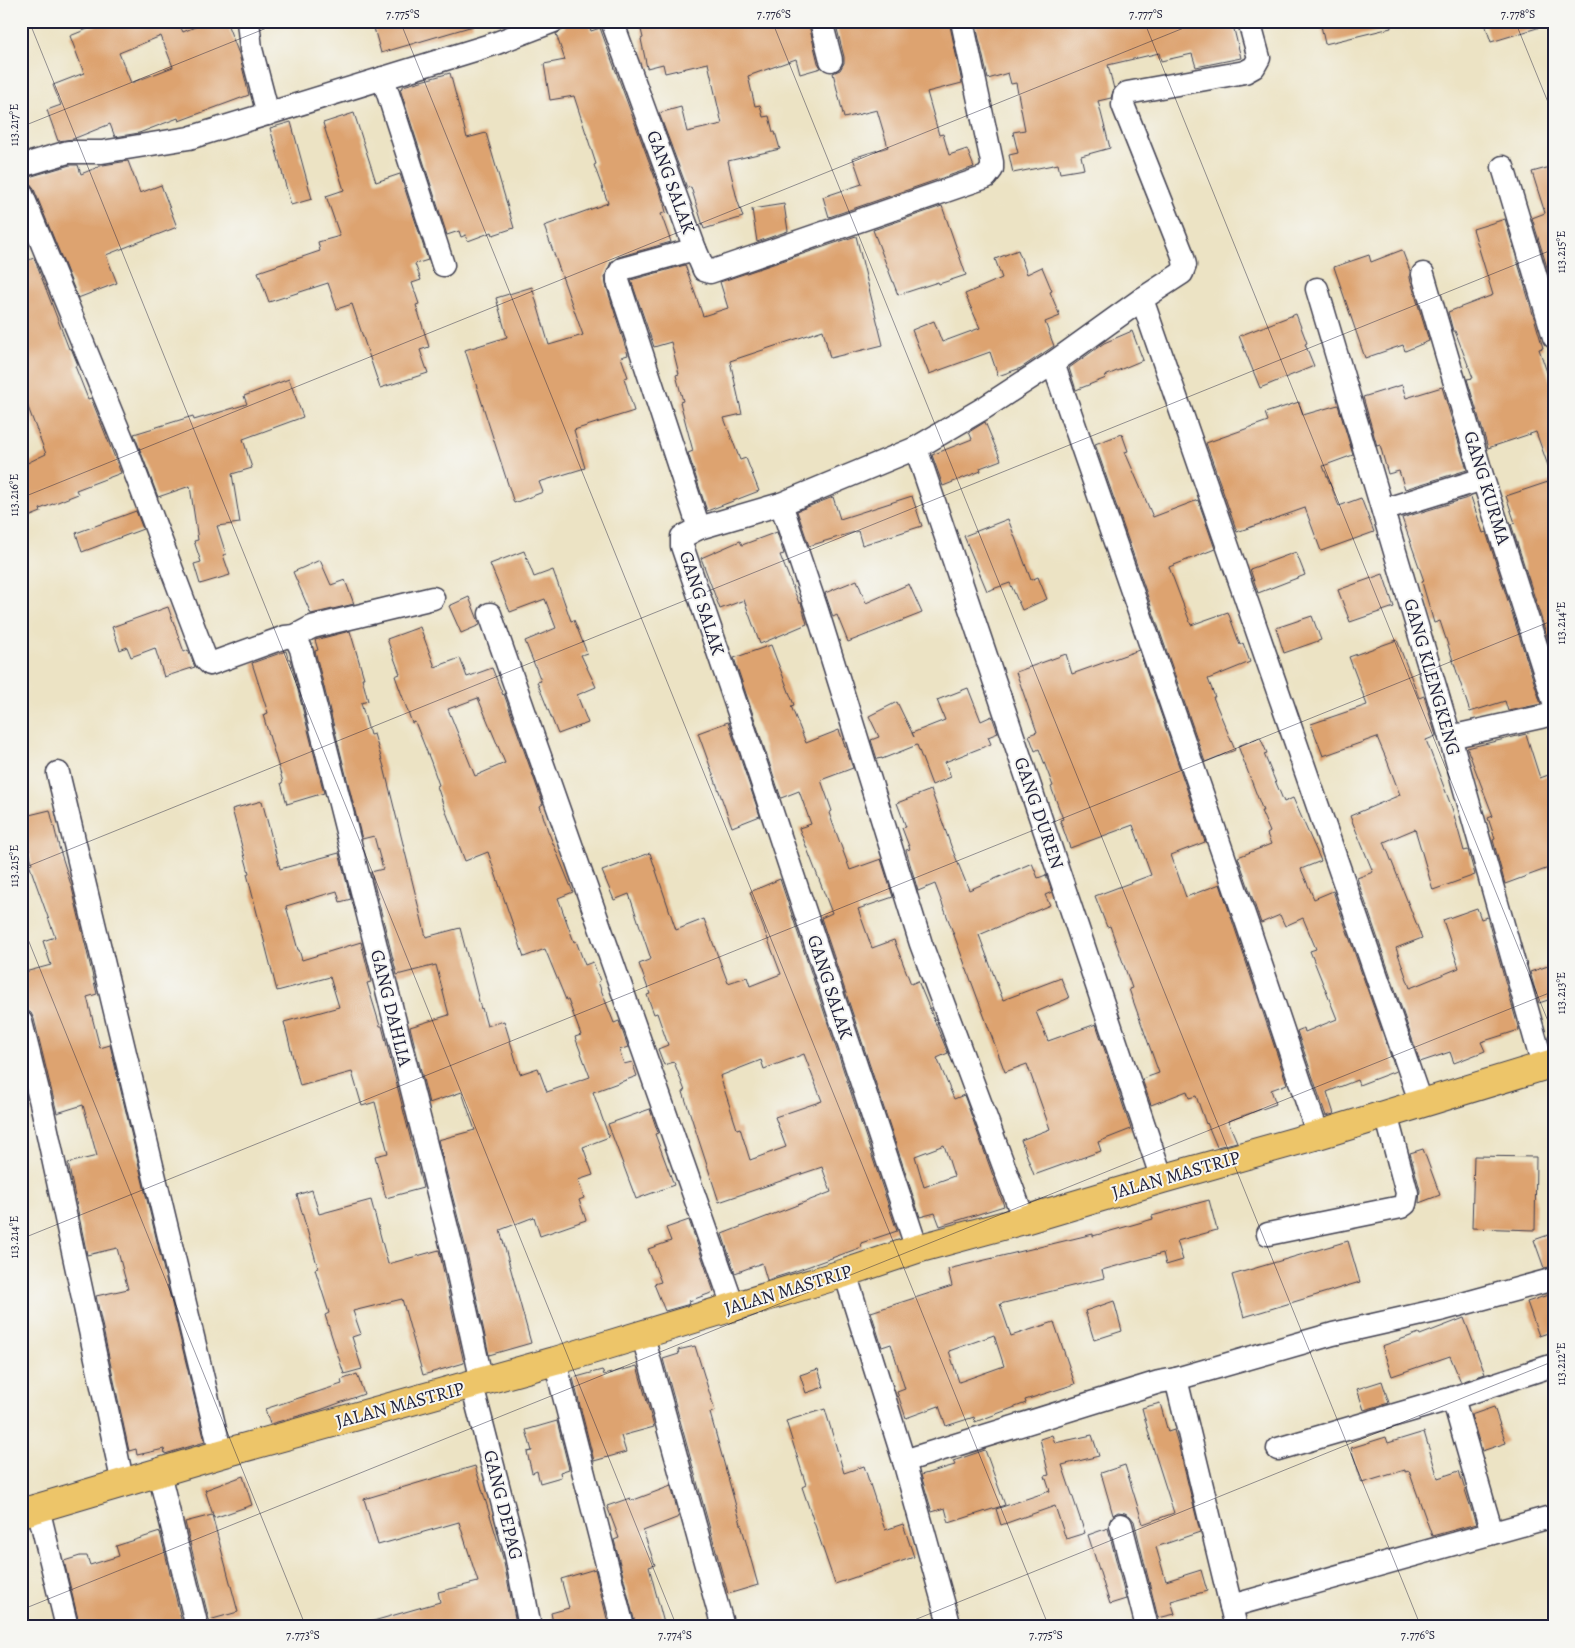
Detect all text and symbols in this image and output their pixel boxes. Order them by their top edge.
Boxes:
text: 7.775°S [386,6,420,22]
text: 7.776°S [757,6,791,22]
text: 7.777°S [1129,6,1163,22]
text: 7.778°S [1501,6,1535,22]
text: 113.217°E [6,104,22,146]
street label: GANG SALAK [640,127,702,237]
text: 113.215°E [1553,231,1569,273]
street label: GANG KURMA [1457,428,1517,549]
text: 113.216°E [6,474,22,516]
street label: GANG SALAK [673,548,731,659]
street label: GANG KLENGKENG [1397,596,1467,758]
text: 113.214°E [1553,602,1569,644]
street label: GANG DUREN [1008,754,1070,873]
text: 113.215°E [6,845,22,887]
street label: GANG SALAK [801,932,859,1043]
street label: GANG DAHLIA [364,947,418,1070]
text: 113.213°E [1553,972,1569,1014]
street label: JALAN MASTRIP [1109,1144,1244,1206]
text: 113.214°E [6,1216,22,1258]
street label: JALAN MASTRIP [721,1258,856,1322]
text: 113.212°E [1553,1342,1569,1386]
street label: JALAN MASTRIP [333,1375,468,1435]
street label: GANG DEPAG [477,1448,529,1562]
text: 7.773°S [286,1627,320,1643]
text: 7.774°S [658,1627,692,1643]
text: 7.775°S [1029,1627,1063,1643]
text: 7.776°S [1401,1627,1435,1643]

